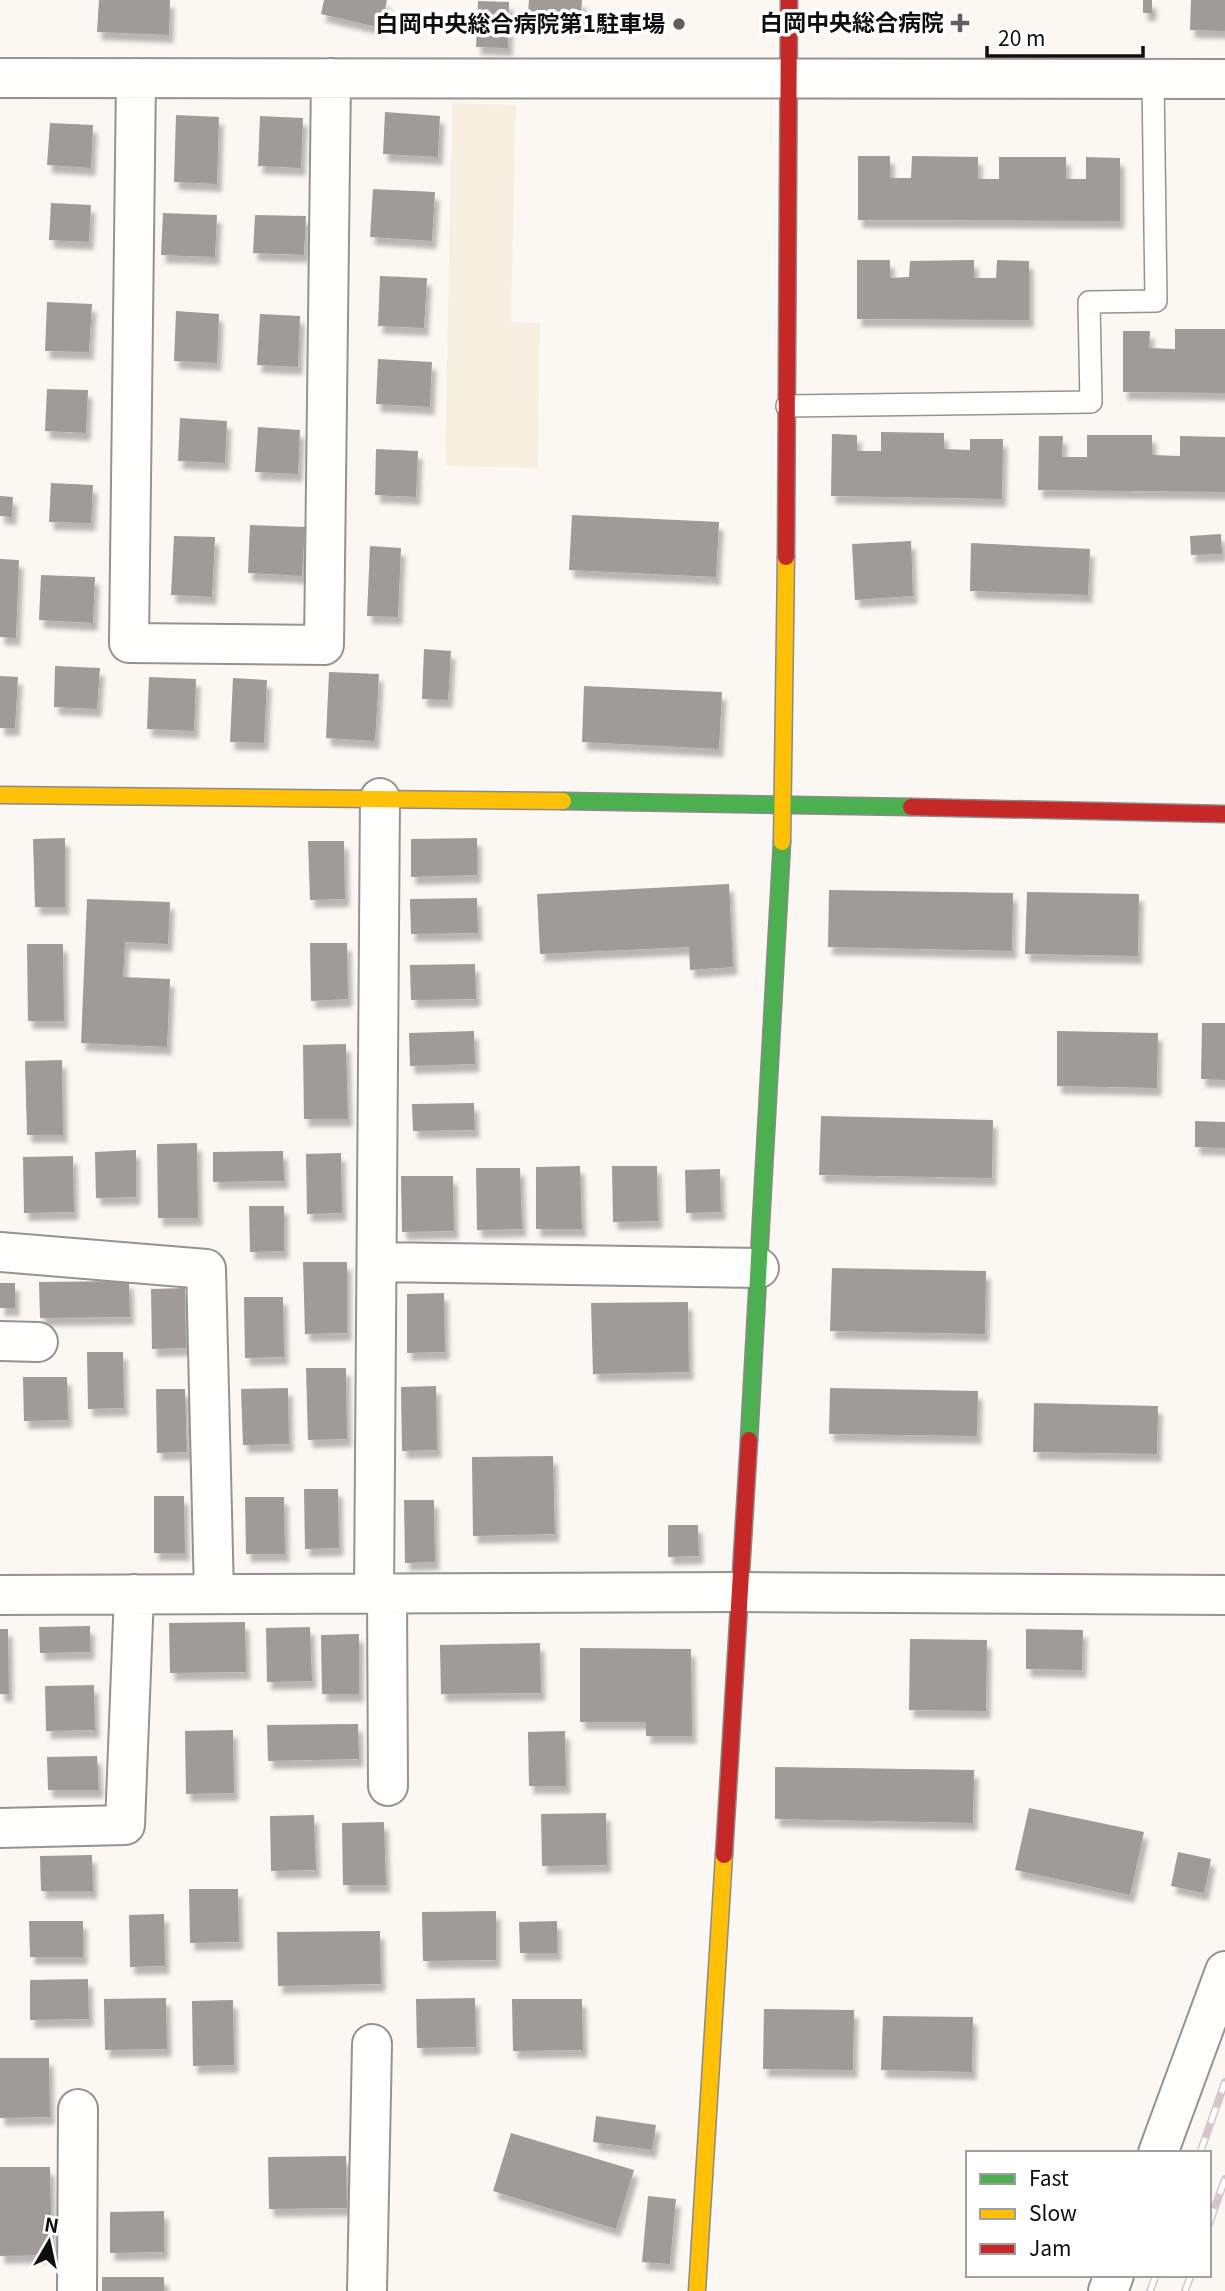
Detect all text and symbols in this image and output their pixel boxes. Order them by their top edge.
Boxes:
place label: 白岡中央総合病院 [760,4,944,38]
place label: 白岡中央総合病院第1駐車場 [375,5,665,39]
marker: 白岡中央総合病院 [950,13,970,33]
scale bar [987,14,1143,58]
marker: 白岡中央総合病院第1駐車場 [671,16,687,32]
text: 20 m [998,22,1045,52]
legend [966,2151,1211,2277]
text: Fast [1029,2162,1069,2192]
text: Slow [1029,2197,1077,2227]
north arrow [14,2207,84,2277]
text: N [43,2209,61,2238]
text: Jam [1029,2232,1072,2262]

